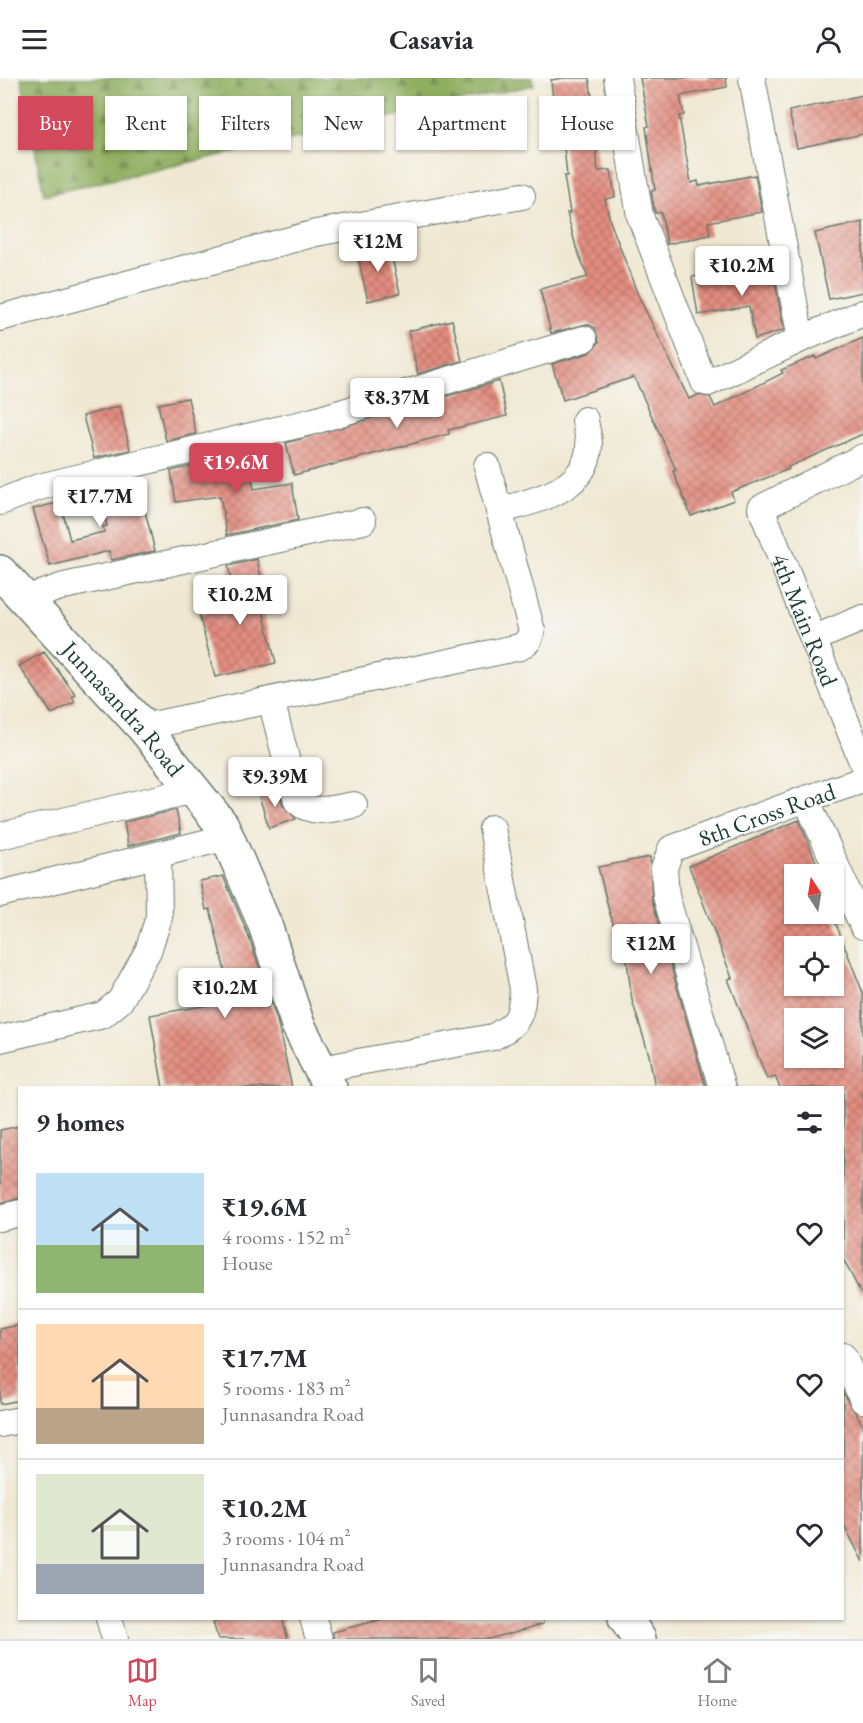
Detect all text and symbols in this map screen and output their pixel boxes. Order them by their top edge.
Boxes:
text: Casavia [389,22,474,57]
icon: menu [18,23,51,56]
icon: person [812,23,845,56]
chip: Buy [18,96,93,150]
chip: Rent [105,96,187,150]
chip: Filters [199,96,291,150]
chip: New [303,96,384,150]
chip: Apartment [396,96,527,150]
chip: House [539,96,635,150]
pin: ₹12M [342,222,414,273]
text: ₹12M [353,228,403,254]
pin: ₹10.2M [693,246,791,297]
text: ₹10.2M [709,252,775,278]
pin: ₹8.37M [348,378,446,429]
text: ₹8.37M [364,384,430,410]
pin: ₹19.6M [187,443,285,494]
text: ₹19.6M [203,449,269,475]
pin: ₹17.7M [51,477,149,528]
text: ₹17.7M [67,483,133,509]
street label: 4th Main Road [765,548,846,691]
pin: ₹10.2M [191,575,289,626]
text: ₹10.2M [207,581,273,607]
street label: Junnasandra Road [54,633,192,783]
pin: ₹9.39M [226,757,324,808]
text: ₹9.39M [242,763,308,789]
street label: 8th Cross Road [694,775,840,853]
north arrow [784,864,844,924]
map controls [784,864,844,1068]
pin: ₹12M [615,924,687,975]
text: ₹12M [626,930,676,956]
button: locate [784,936,844,996]
pin: ₹10.2M [176,968,274,1019]
text: ₹10.2M [192,974,258,1000]
button: layers [784,1008,844,1068]
text: 9 homes [36,1105,125,1139]
icon: filters [793,1106,826,1139]
text: ₹19.6M [222,1190,307,1224]
icon: home [84,1197,156,1269]
icon: heart [793,1217,826,1250]
text: 4 rooms · 152 m² [222,1224,350,1250]
text: House [222,1250,273,1276]
text: ₹17.7M [222,1341,307,1375]
icon: home [84,1348,156,1420]
icon: heart [793,1368,826,1401]
text: 5 rooms · 183 m² [222,1375,350,1401]
text: Junnasandra Road [222,1401,364,1427]
text: ₹10.2M [222,1491,307,1525]
icon: home [84,1498,156,1570]
icon: heart [793,1518,826,1551]
text: 3 rooms · 104 m² [222,1525,350,1551]
text: Junnasandra Road [222,1551,364,1577]
tab: Map [126,1654,159,1711]
tab: Saved [411,1654,445,1711]
tab: Home [697,1654,737,1711]

